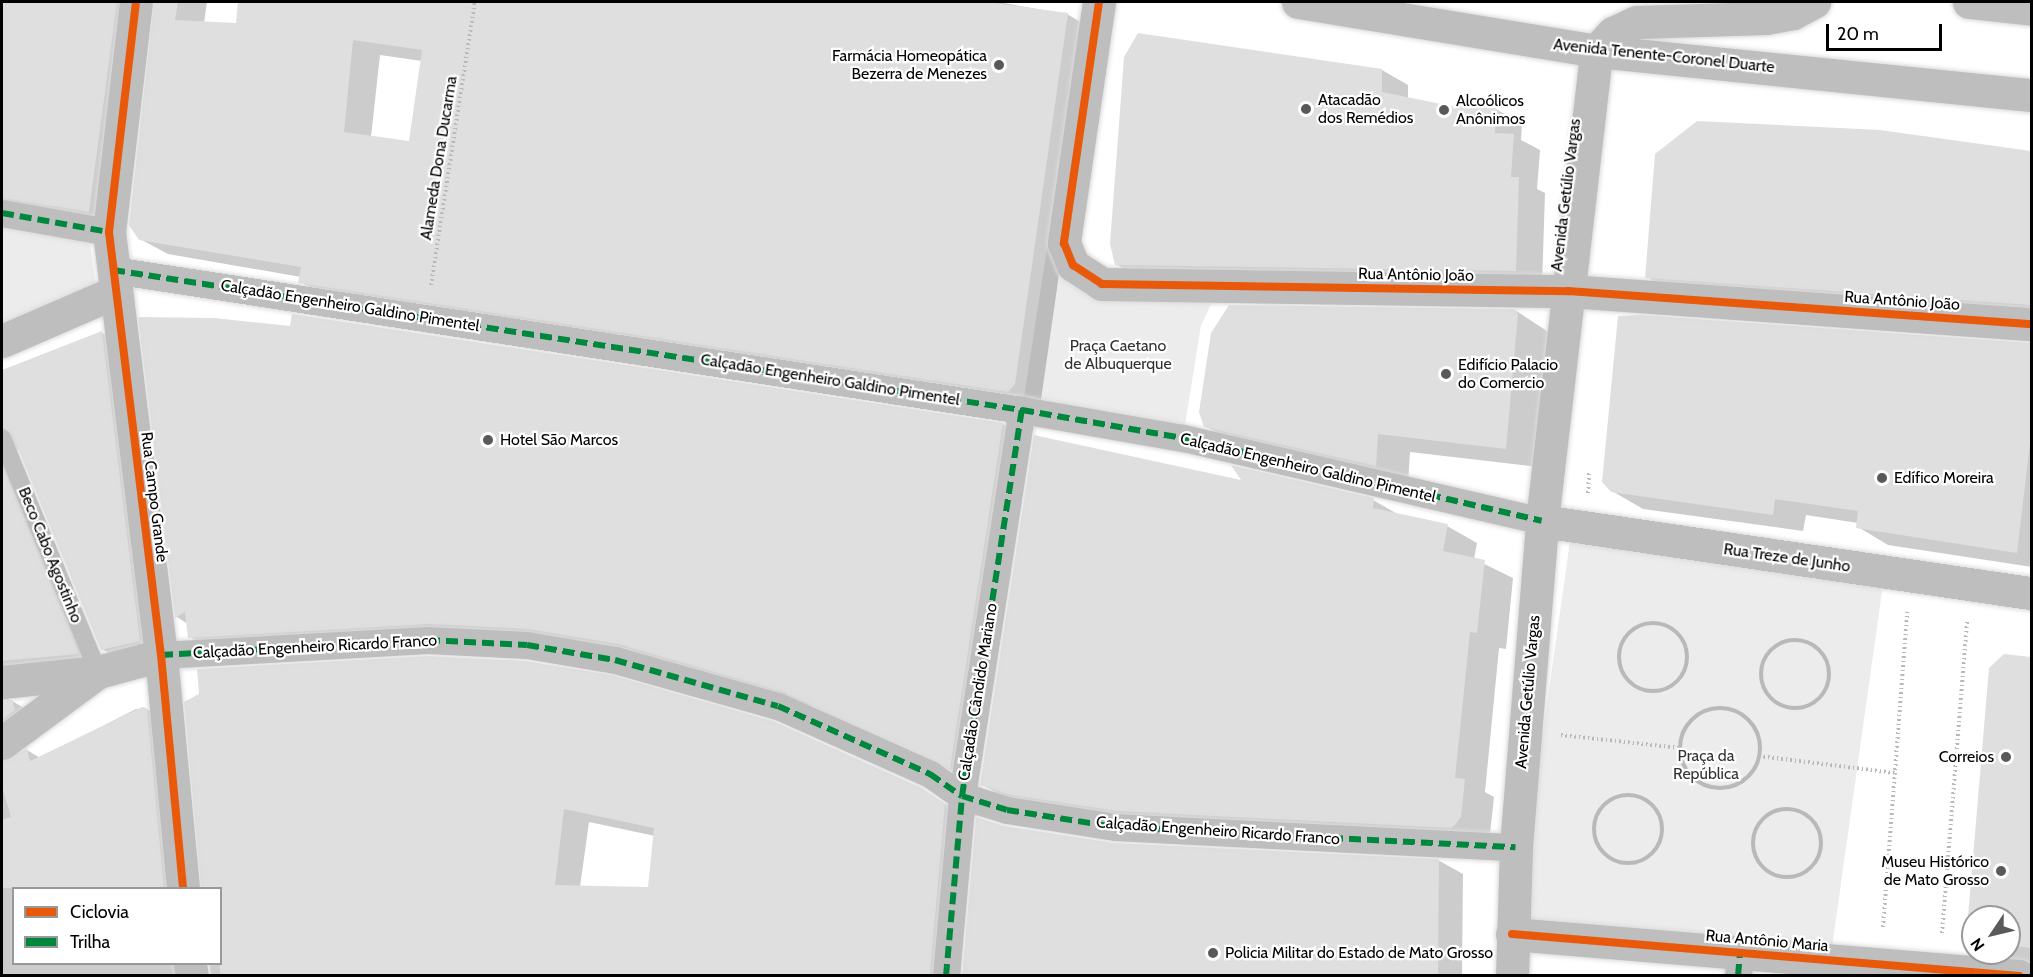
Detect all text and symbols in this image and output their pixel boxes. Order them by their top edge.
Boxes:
scale bar [1829,12,1944,50]
text: 20 m [1837,23,1879,45]
street label: Avenida Tenente-Coronel Duarte [1553,35,1775,77]
place label: Farmácia Homeopática Bezerra de Menezes [832,46,987,84]
marker: Farmácia Homeopática Bezerra de Menezes [992,58,1006,72]
street label: Alameda Dona Ducarma [417,75,461,241]
place label: Atacadão dos Remédios [1318,90,1413,128]
place label: Alcoólicos Anônimos [1456,91,1525,129]
marker: Atacadão dos Remédios [1299,102,1313,116]
marker: Alcoólicos Anônimos [1437,103,1451,117]
street label: Avenida Getúlio Vargas [1547,117,1585,273]
street label: Rua Antônio João [1358,264,1474,286]
street label: Calçadão Engenheiro Galdino Pimentel [219,276,481,336]
street label: Rua Antônio João [1844,287,1960,315]
park label: Praça Caetano de Albuquerque [1064,336,1172,374]
street label: Calçadão Engenheiro Galdino Pimentel [699,350,961,410]
place label: Edifício Palacio do Comercio [1458,355,1558,393]
marker: Edifício Palacio do Comercio [1439,367,1453,381]
street label: Calçadão Engenheiro Galdino Pimentel [1178,429,1438,507]
place label: Hotel São Marcos [500,430,618,450]
street label: Rua Campo Grande [136,431,172,563]
marker: Hotel São Marcos [481,433,495,447]
place label: Edífico Moreira [1894,468,1994,488]
marker: Edífico Moreira [1875,471,1889,485]
street label: Beco Cabo Agostinho [14,484,86,626]
street label: Rua Treze de Junho [1722,540,1852,576]
street label: Calçadão Cândido Mariano [954,602,1002,782]
street label: Avenida Getúlio Vargas [1512,614,1544,770]
street label: Calçadão Engenheiro Ricardo Franco [192,631,438,663]
park label: Praça da República [1673,746,1739,784]
place label: Correios [1939,747,1994,767]
marker: Correios [1999,750,2013,764]
street label: Calçadão Engenheiro Ricardo Franco [1095,813,1341,849]
place label: Museu Histórico de Mato Grosso [1881,852,1989,890]
marker: Museu Histórico de Mato Grosso [1994,864,2008,878]
legend [12,887,222,965]
text: Ciclovia [70,901,129,923]
north arrow [1961,905,2021,965]
street label: Rua Antônio Maria [1705,926,1829,956]
text: Trilha [70,931,110,953]
text: N [1966,934,1989,955]
place label: Policia Militar do Estado de Mato Grosso [1225,943,1493,963]
marker: Policia Militar do Estado de Mato Grosso [1206,946,1220,960]

